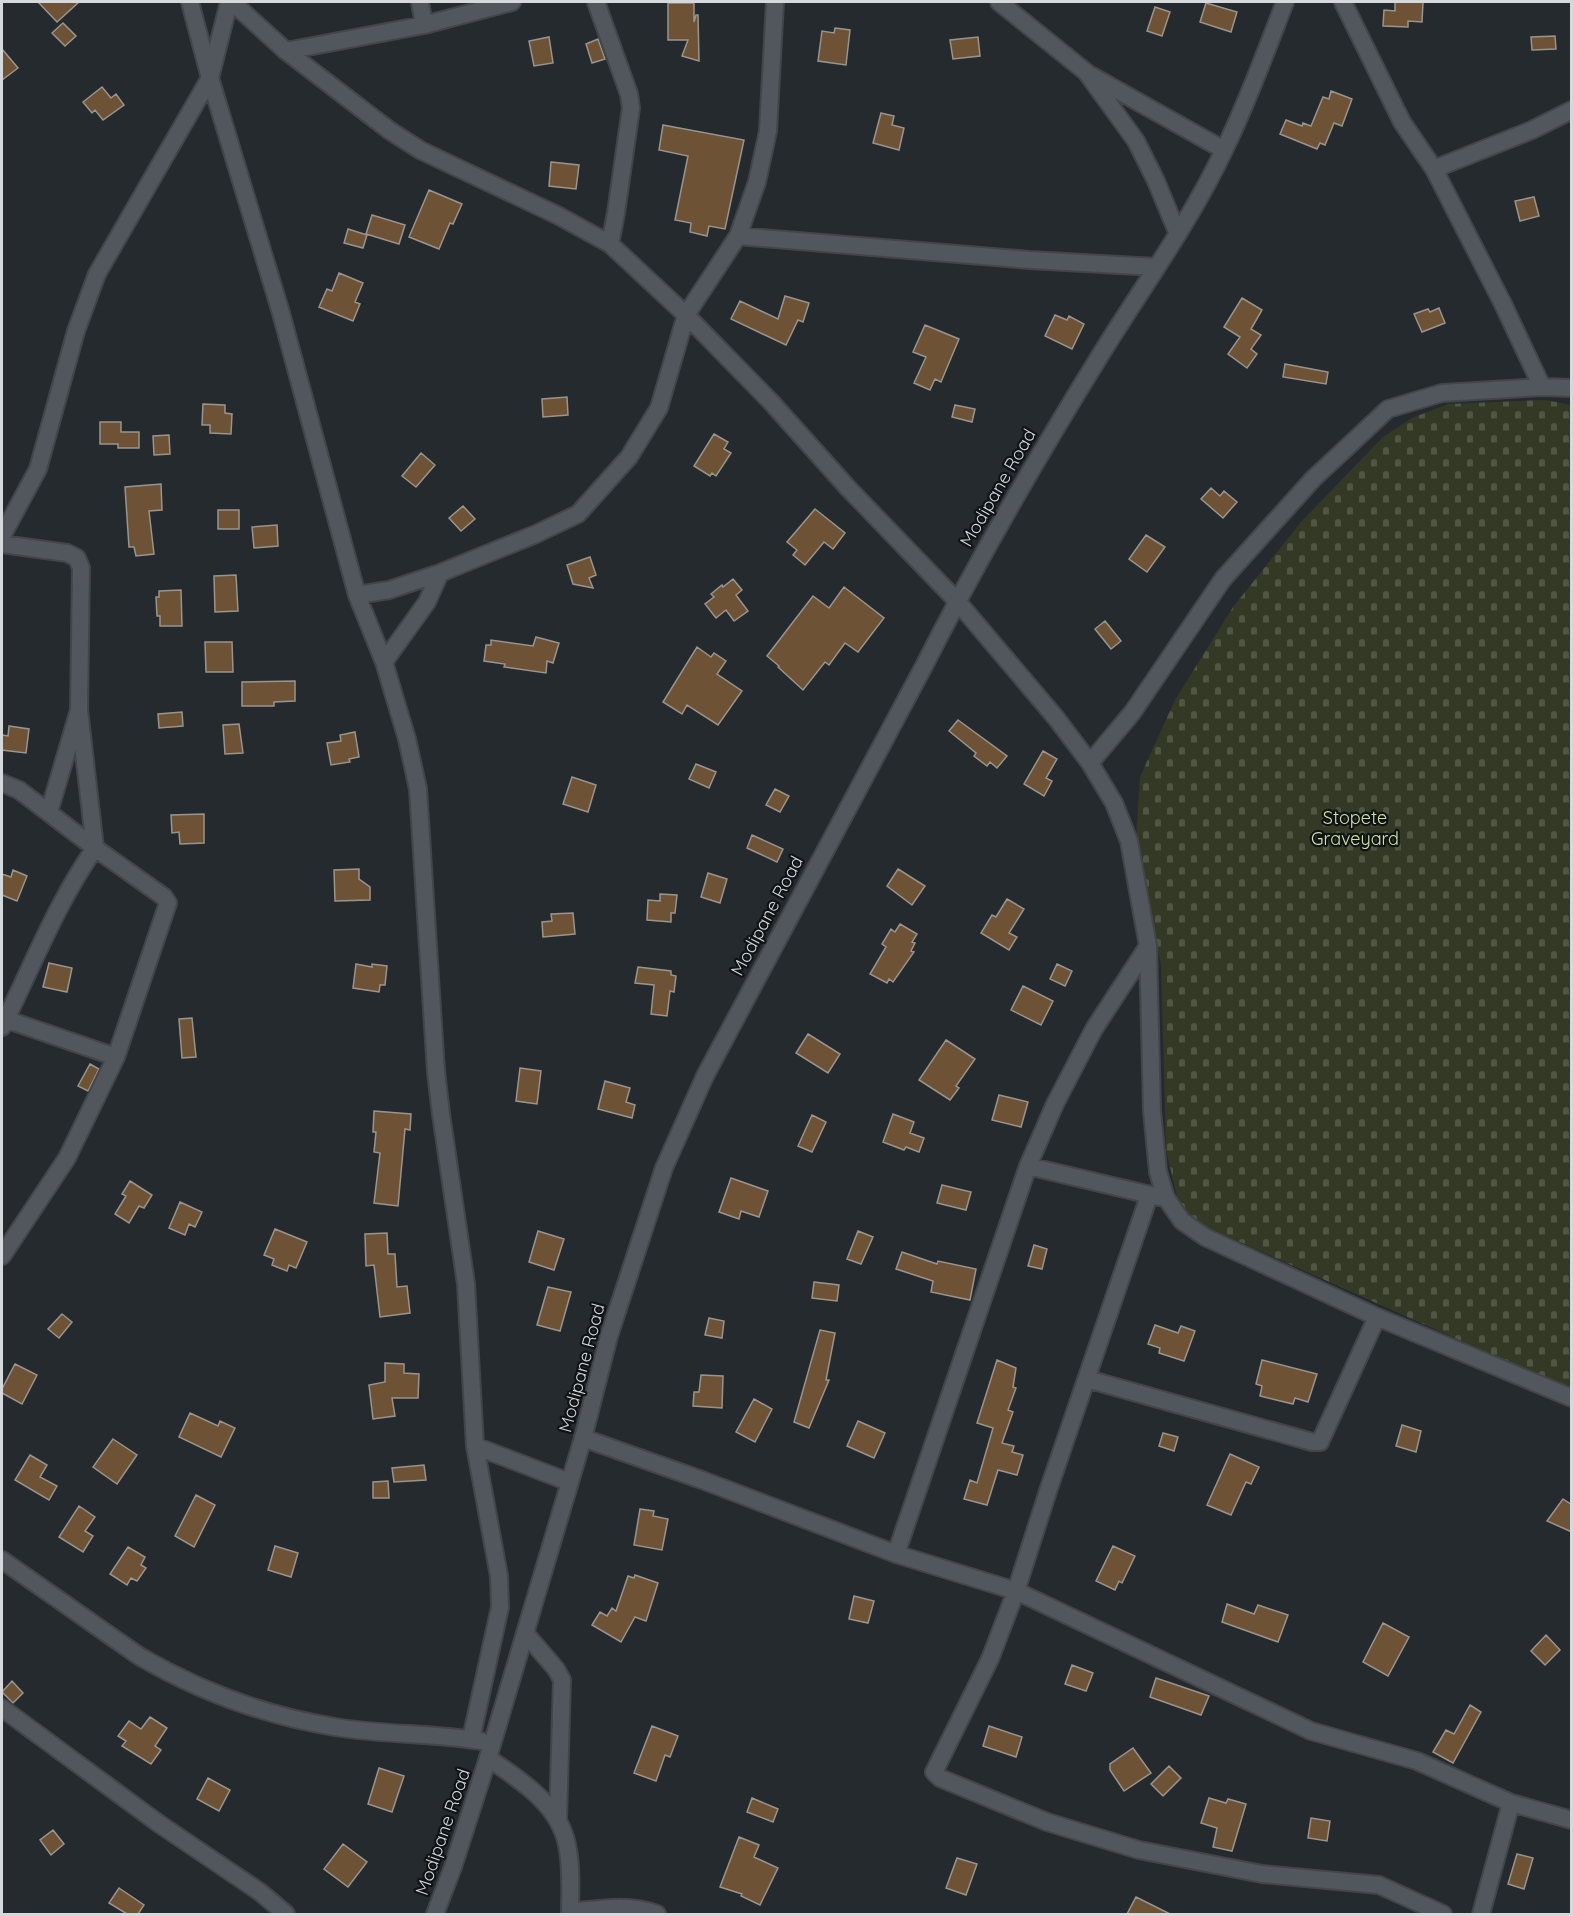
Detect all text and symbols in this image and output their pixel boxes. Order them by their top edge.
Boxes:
street label: Modipane Road [954,425,1041,551]
park label: Stopete Graveyard [1311,806,1399,850]
street label: Modipane Road [725,852,808,980]
street label: Modipane Road [553,1301,610,1435]
street label: Modipane Road [410,1765,475,1898]

